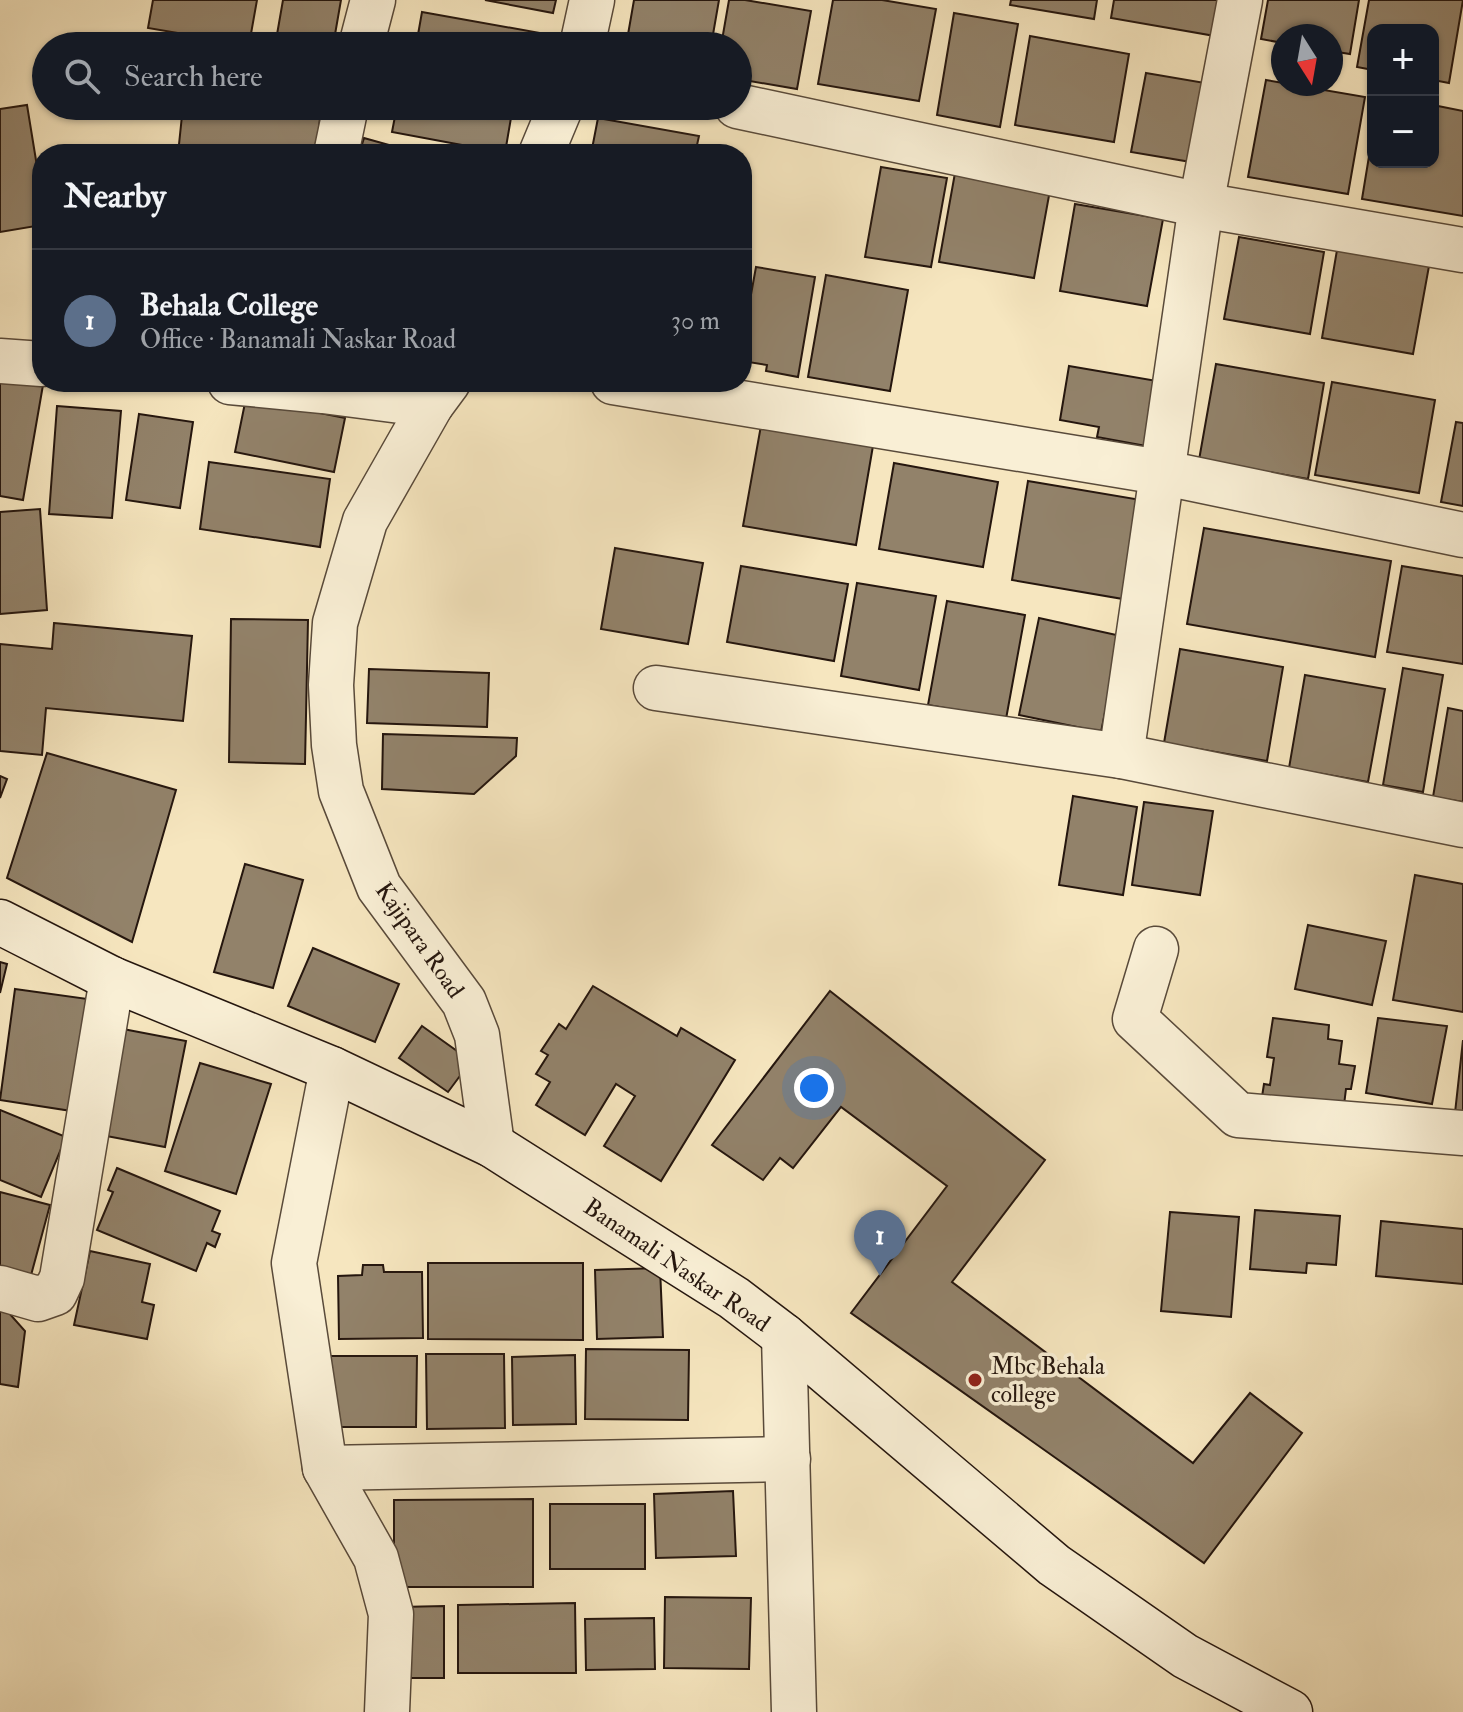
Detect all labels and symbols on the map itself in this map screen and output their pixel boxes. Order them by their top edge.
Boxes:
north arrow [1271,24,1343,96]
street label: Kajipara Road [368,876,471,1004]
your location [794,1068,834,1108]
street label: Banamali Naskar Road [578,1192,776,1339]
pin: 1 [854,1210,906,1276]
place label: Mbc Behala college [991,1351,1106,1410]
marker: Mbc Behala college [966,1371,984,1389]

